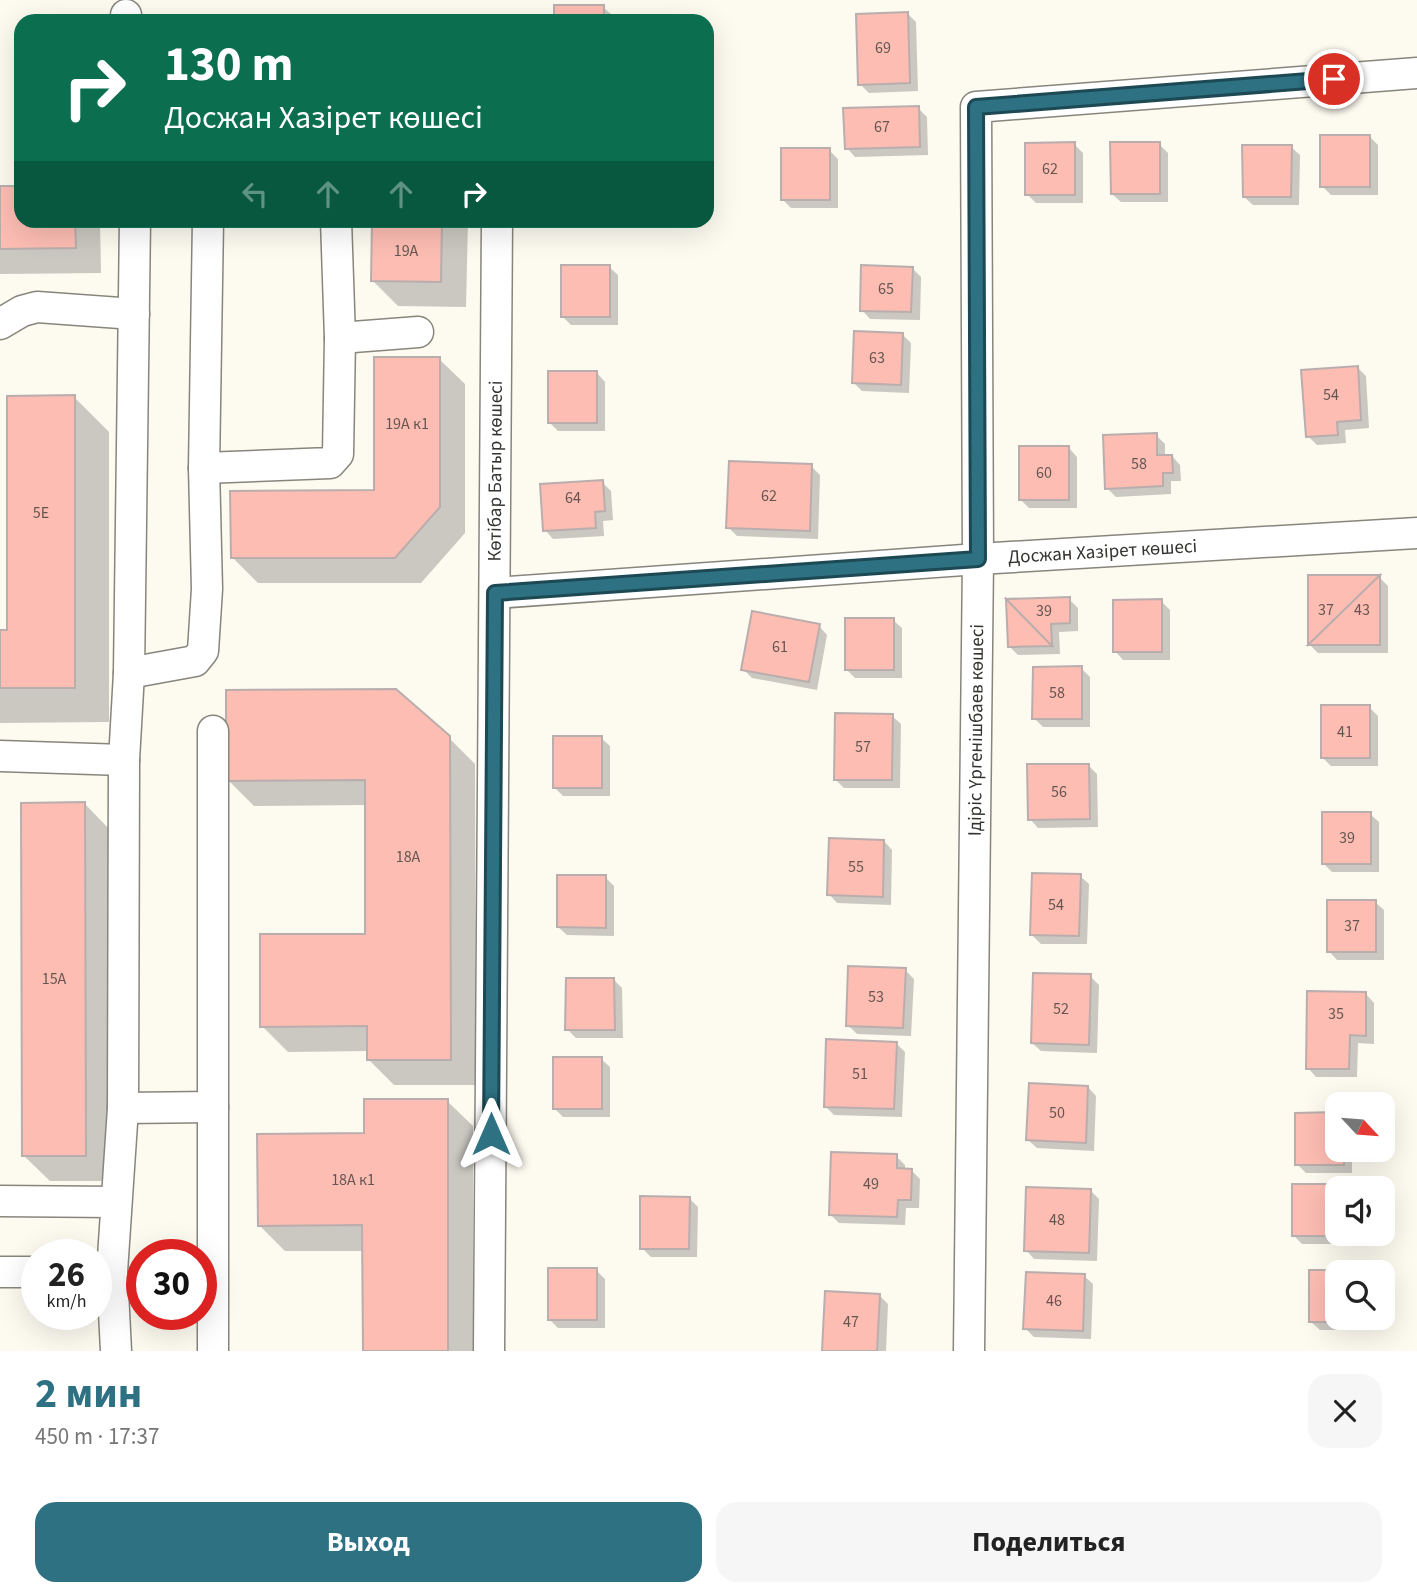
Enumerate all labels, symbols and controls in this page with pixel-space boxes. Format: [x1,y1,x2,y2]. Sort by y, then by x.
text: 130 m [164,30,293,100]
house number: 69 [875,37,891,59]
icon: right [49,42,140,133]
pin [1304,49,1364,109]
icon: arrive [1315,60,1353,98]
text: Досжан Хазірет көшесі [164,95,483,141]
house number: 67 [874,116,890,138]
house number: 62 [1042,158,1058,180]
icon: left [236,175,274,213]
icon: ahead [309,175,347,213]
icon: ahead [382,175,420,213]
icon: right [455,175,493,213]
house number: 19А [394,240,419,262]
house number: 65 [878,278,894,300]
house number: 63 [869,347,885,369]
street label: Көтібар Батыр көшесі [481,380,509,562]
house number: 54 [1323,384,1339,406]
house number: 19А к1 [385,413,429,435]
house number: 58 [1131,453,1147,475]
house number: 60 [1036,462,1052,484]
house number: 62 [761,485,777,507]
house number: 64 [565,487,581,509]
house number: 5Е [33,502,49,524]
street label: Досжан Хазірет көшесі [1007,533,1198,571]
house number: 37 [1318,599,1334,621]
house number: 43 [1354,599,1370,621]
house number: 39 [1036,600,1052,622]
street label: Ідіріс Үргенішбаев көшесі [961,624,991,836]
house number: 61 [772,636,788,658]
house number: 58 [1049,682,1065,704]
house number: 41 [1337,721,1353,743]
house number: 57 [855,736,871,758]
house number: 56 [1051,781,1067,803]
house number: 39 [1339,827,1355,849]
house number: 18А [396,846,421,868]
house number: 55 [848,856,864,878]
house number: 54 [1048,894,1064,916]
house number: 37 [1344,915,1360,937]
house number: 15А [42,968,67,990]
house number: 53 [868,986,884,1008]
house number: 52 [1053,998,1069,1020]
house number: 35 [1328,1003,1344,1025]
house number: 51 [852,1063,868,1085]
north arrow [1325,1092,1395,1162]
map controls [1325,1092,1395,1330]
position arrow [454,1097,528,1171]
house number: 50 [1049,1102,1065,1124]
house number: 18А к1 [331,1169,375,1191]
house number: 49 [863,1173,879,1195]
button: sound [1325,1176,1395,1246]
house number: 48 [1049,1209,1065,1231]
speed limit sign: 30 [126,1239,217,1330]
text: 26 [48,1250,85,1300]
button: search [1325,1260,1395,1330]
text: km/h [47,1289,86,1314]
house number: 46 [1046,1290,1062,1312]
house number: 47 [843,1311,859,1333]
text: 2 мин [35,1364,142,1424]
button: close [1308,1374,1382,1448]
text: 450 m · 17:37 [35,1420,159,1453]
button: Выход [35,1502,702,1582]
button: Поделиться [716,1502,1382,1582]

